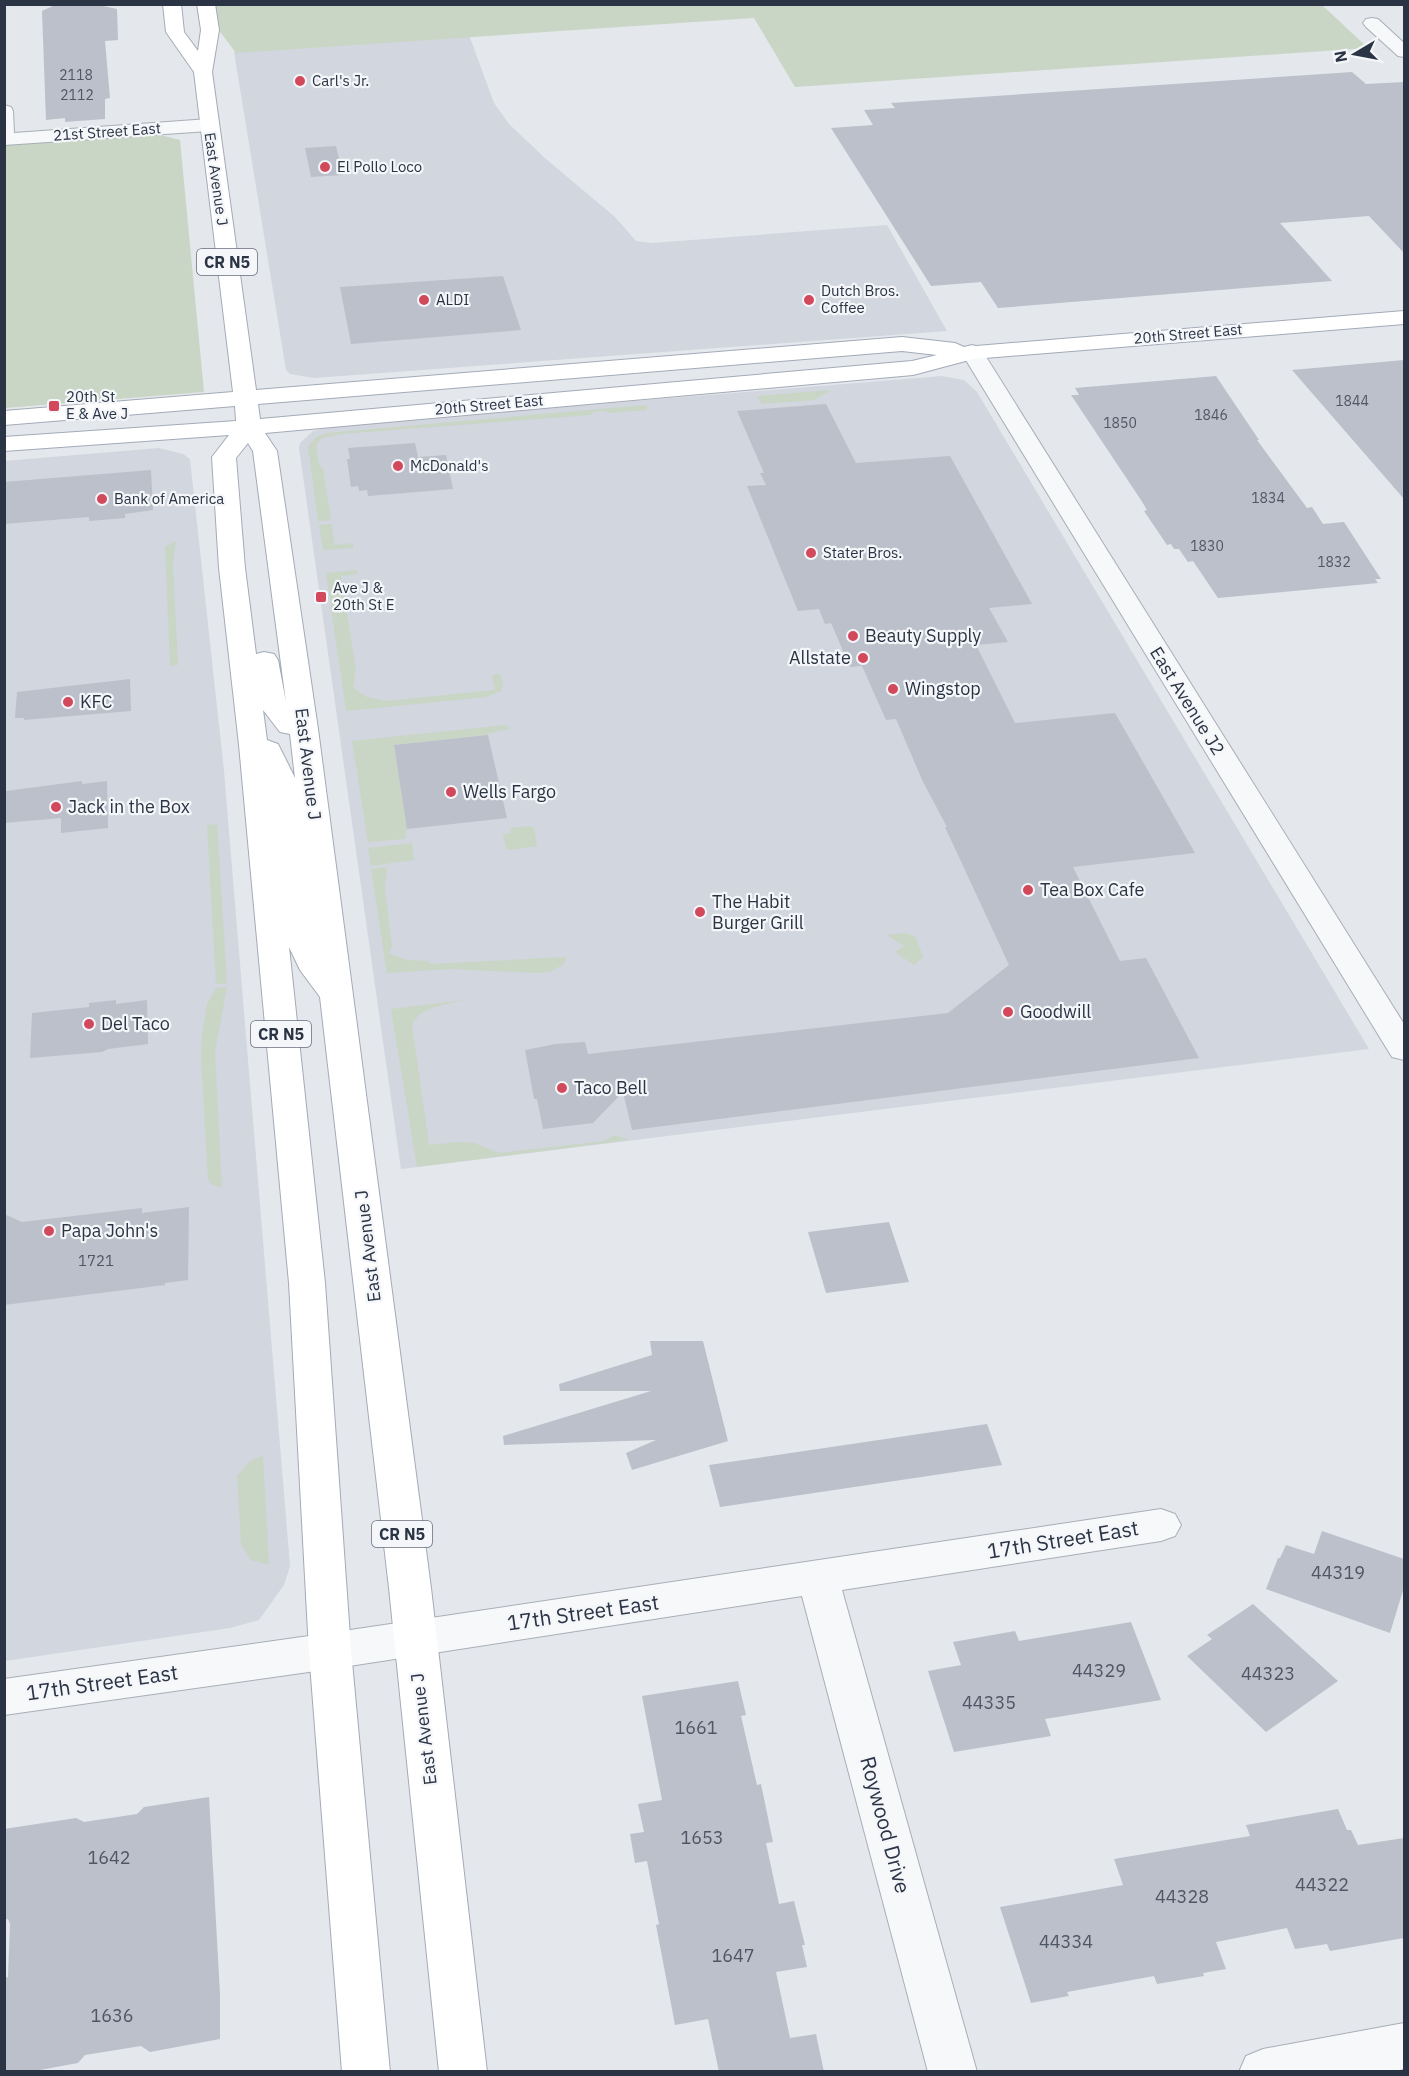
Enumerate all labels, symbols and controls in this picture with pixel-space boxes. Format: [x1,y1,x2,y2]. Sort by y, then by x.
north arrow [1325,24,1385,84]
text: N [1329,49,1351,64]
house number: 2118 [59,66,93,84]
place label: Carl's Jr. [312,71,369,90]
marker: Carl's Jr. [293,74,307,88]
house number: 2112 [60,86,94,104]
street label: 21st Street East [52,118,161,145]
street label: East Avenue J [201,131,232,227]
place label: El Pollo Loco [337,157,422,176]
marker: El Pollo Loco [318,160,332,174]
road number: CR N5 [197,249,257,275]
place label: Dutch Bros. Coffee [821,281,899,317]
place label: ALDI [436,290,469,309]
marker: ALDI [417,293,431,307]
marker: Dutch Bros. Coffee [802,293,816,307]
street label: 20th Street East [1133,319,1243,348]
place label: 20th St E & Ave J [66,387,128,423]
street label: 20th Street East [434,390,544,419]
house number: 1844 [1335,392,1369,410]
marker: 20th St E & Ave J [47,399,61,413]
house number: 1846 [1194,406,1228,424]
house number: 1850 [1103,414,1137,432]
place label: McDonald's [410,456,488,475]
marker: McDonald's [391,459,405,473]
place label: Bank of America [114,489,224,508]
house number: 1834 [1251,489,1285,507]
marker: Bank of America [95,492,109,506]
house number: 1830 [1190,537,1224,555]
place label: Stater Bros. [823,543,902,562]
marker: Stater Bros. [804,546,818,560]
house number: 1832 [1317,553,1351,571]
place label: Ave J & 20th St E [333,578,395,614]
marker: Ave J & 20th St E [314,590,328,604]
place label: Beauty Supply [865,624,981,647]
marker: Beauty Supply [846,629,860,643]
street label: East Avenue J2 [1145,642,1230,759]
place label: Allstate [789,646,851,669]
marker: Allstate [856,651,870,665]
place label: Wingstop [905,677,981,700]
marker: Wingstop [886,682,900,696]
place label: KFC [80,690,112,713]
marker: KFC [61,695,75,709]
street label: East Avenue J [290,707,327,821]
place label: Wells Fargo [463,780,556,803]
marker: Wells Fargo [444,785,458,799]
place label: Jack in the Box [68,795,190,818]
marker: Jack in the Box [49,800,63,814]
place label: Tea Box Cafe [1040,878,1144,901]
marker: Tea Box Cafe [1021,883,1035,897]
place label: The Habit Burger Grill [712,890,804,934]
marker: The Habit Burger Grill [693,905,707,919]
place label: Goodwill [1020,1000,1091,1023]
marker: Goodwill [1001,1005,1015,1019]
place label: Del Taco [101,1012,170,1035]
marker: Del Taco [82,1017,96,1031]
road number: CR N5 [251,1021,311,1047]
place label: Taco Bell [574,1076,647,1099]
marker: Taco Bell [555,1081,569,1095]
street label: East Avenue J [349,1189,386,1303]
place label: Papa John's [61,1219,158,1242]
marker: Papa John's [42,1224,56,1238]
house number: 1721 [78,1251,114,1270]
street label: 17th Street East [985,1513,1141,1565]
road number: CR N5 [372,1521,432,1547]
house number: 44319 [1311,1561,1365,1584]
street label: 17th Street East [505,1588,661,1637]
street label: 17th Street East [24,1658,180,1707]
house number: 44329 [1072,1659,1126,1682]
house number: 44323 [1241,1662,1295,1685]
street label: East Avenue J [405,1672,442,1786]
house number: 44335 [962,1691,1016,1714]
house number: 1661 [674,1716,718,1739]
street label: Roywood Drive [854,1753,918,1896]
house number: 1653 [680,1826,724,1849]
house number: 1642 [87,1846,131,1869]
house number: 44322 [1295,1873,1349,1896]
house number: 44328 [1155,1885,1209,1908]
house number: 44334 [1039,1930,1093,1953]
house number: 1647 [711,1944,755,1967]
house number: 1636 [90,2004,134,2027]

